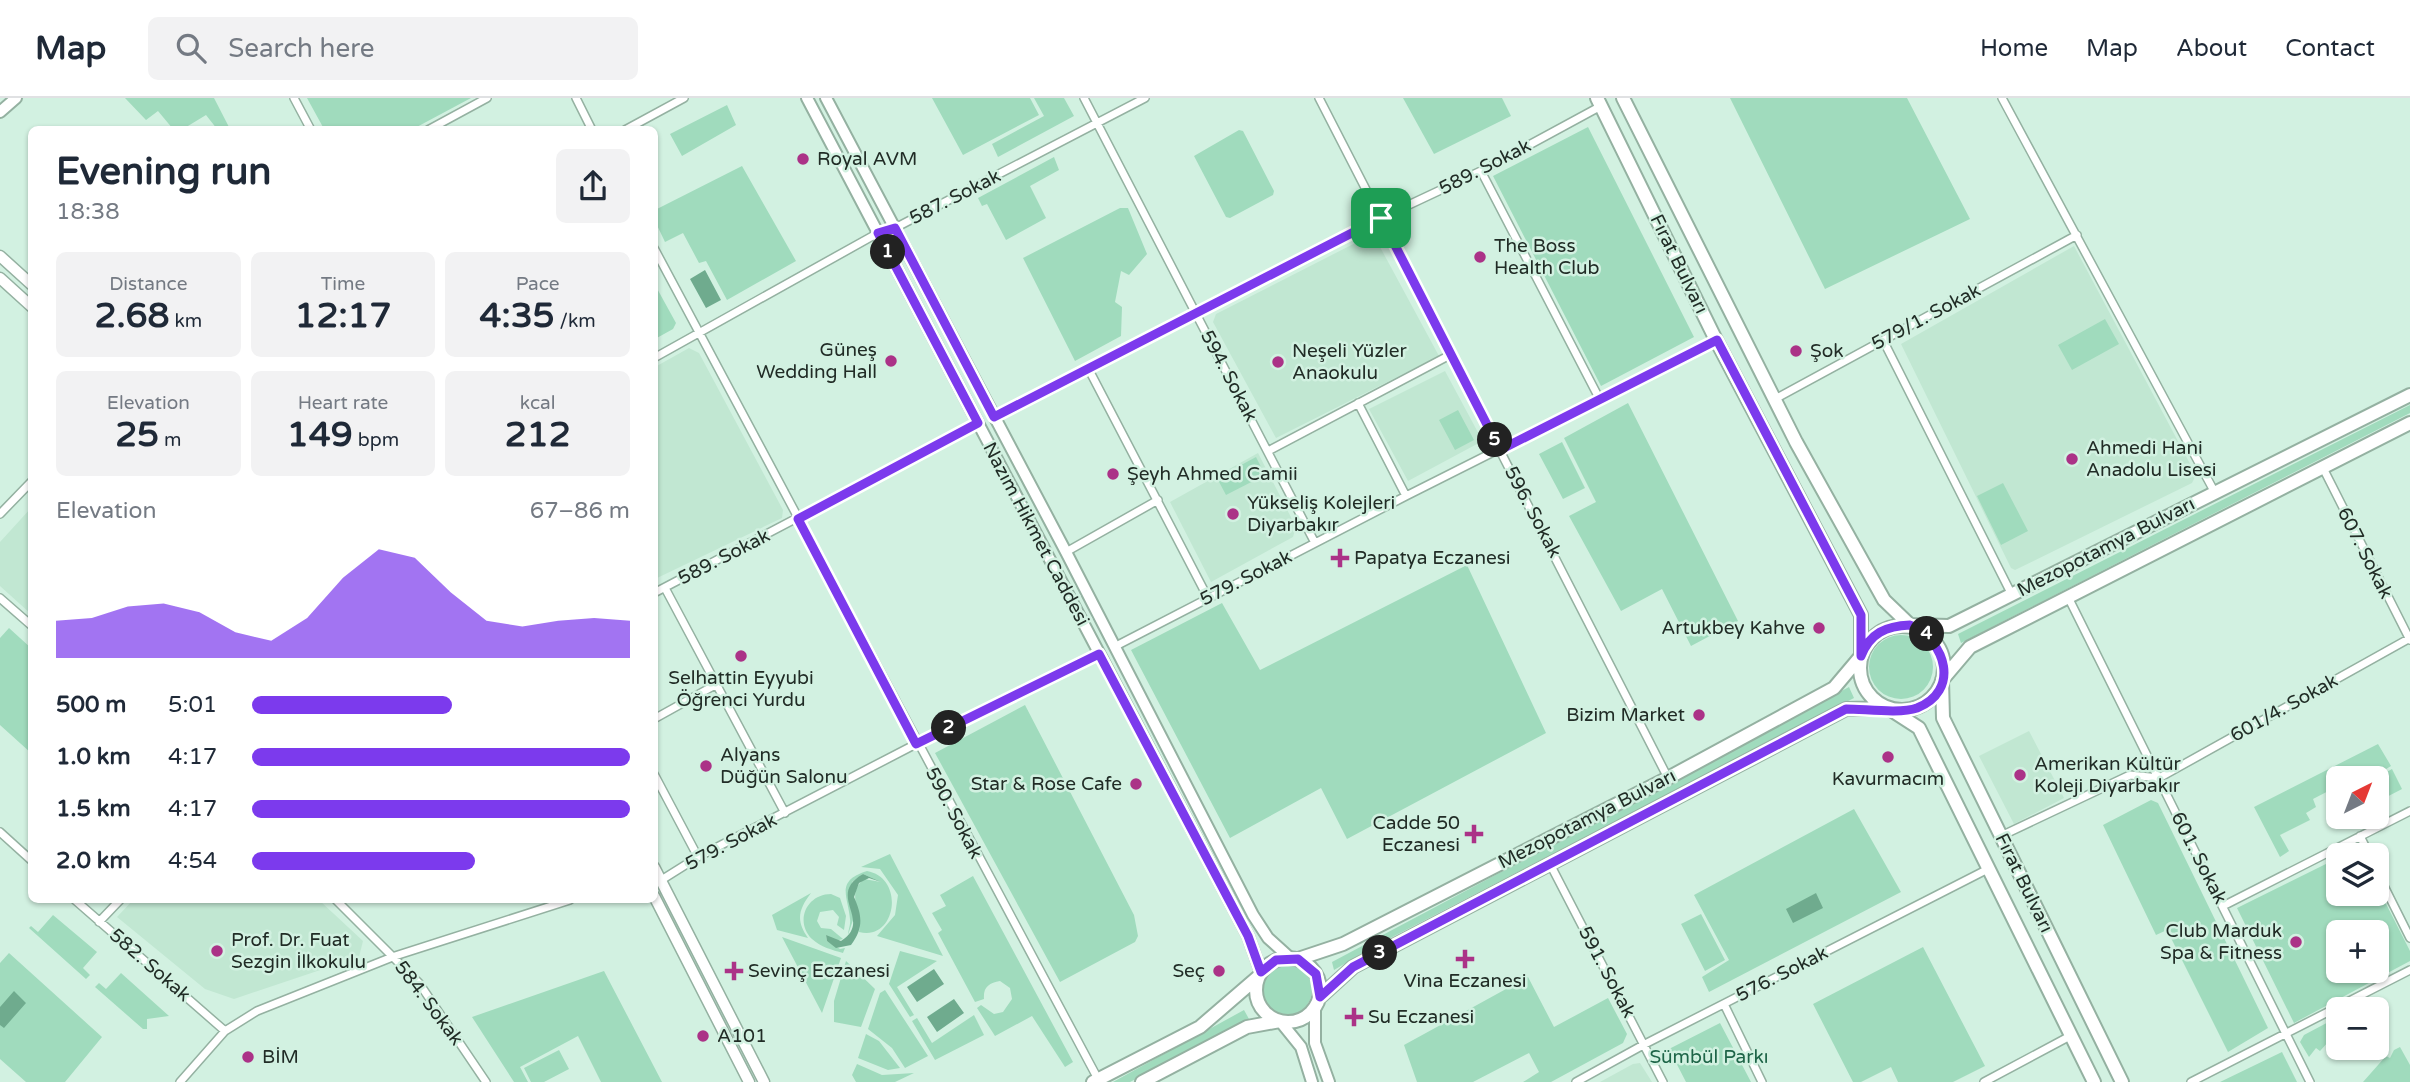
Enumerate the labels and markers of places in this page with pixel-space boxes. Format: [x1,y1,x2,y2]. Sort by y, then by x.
place label: Royal AVM [817,148,917,170]
marker: Royal AVM [795,151,811,167]
pin [1351,188,1411,248]
pin: 1 [870,234,906,270]
place label: The Boss Health Club [1494,235,1600,279]
marker: The Boss Health Club [1472,249,1488,265]
place label: Güneş Wedding Hall [756,339,877,383]
place label: Neşeli Yüzler Anaokulu [1292,340,1407,384]
place label: Şok [1810,340,1844,362]
marker: Şok [1788,343,1804,359]
marker: Güneş Wedding Hall [883,353,899,369]
marker: Neşeli Yüzler Anaokulu [1270,354,1286,370]
pin: 5 [1478,422,1512,458]
place label: Ahmedi Hani Anadolu Lisesi [2086,437,2217,481]
marker: Ahmedi Hani Anadolu Lisesi [2064,451,2080,467]
place label: Şeyh Ahmed Camii [1127,463,1298,485]
marker: Şeyh Ahmed Camii [1105,466,1121,482]
place label: Yükseliş Kolejleri Diyarbakır [1247,492,1395,536]
marker: Yükseliş Kolejleri Diyarbakır [1225,506,1241,522]
place label: Papatya Eczanesi [1354,547,1511,569]
marker: Papatya Eczanesi [1332,550,1348,566]
pin: 4 [1910,616,1944,652]
place label: Artukbey Kahve [1661,617,1805,639]
marker: Artukbey Kahve [1811,620,1827,636]
marker: Selhattin Eyyubi Öğrenci Yurdu [733,648,749,664]
place label: Selhattin Eyyubi Öğrenci Yurdu [668,667,814,711]
place label: Bizim Market [1566,704,1685,726]
marker: Bizim Market [1691,707,1707,723]
pin: 2 [932,710,967,746]
place label: Alyans Düğün Salonu [720,744,848,788]
marker: Kavurmacım [1880,749,1896,765]
place label: Amerikan Kültür Koleji Diyarbakır [2034,753,2181,797]
marker: Alyans Düğün Salonu [698,758,714,774]
marker: Amerikan Kültür Koleji Diyarbakır [2012,767,2028,783]
place label: Kavurmacım [1832,768,1944,790]
place label: Star & Rose Cafe [971,773,1122,795]
marker: Star & Rose Cafe [1128,776,1144,792]
place label: Cadde 50 Eczanesi [1373,812,1460,856]
marker: Cadde 50 Eczanesi [1466,826,1482,842]
place label: Club Marduk Spa & Fitness [2160,920,2282,964]
place label: Prof. Dr. Fuat Sezgin İlkokulu [231,929,366,973]
marker: Club Marduk Spa & Fitness [2288,934,2304,950]
pin: 3 [1362,936,1398,970]
marker: Prof. Dr. Fuat Sezgin İlkokulu [209,943,225,959]
marker: Vina Eczanesi [1457,951,1473,967]
place label: Sevinç Eczanesi [748,960,890,982]
place label: Seç [1172,960,1205,982]
marker: Sevinç Eczanesi [726,963,742,979]
marker: Seç [1211,963,1227,979]
place label: Vina Eczanesi [1403,970,1527,992]
place label: Su Eczanesi [1368,1006,1474,1028]
marker: Su Eczanesi [1346,1009,1362,1025]
place label: A101 [717,1025,767,1047]
marker: A101 [695,1028,711,1044]
place label: BİM [262,1046,299,1068]
marker: BİM [240,1049,256,1065]

